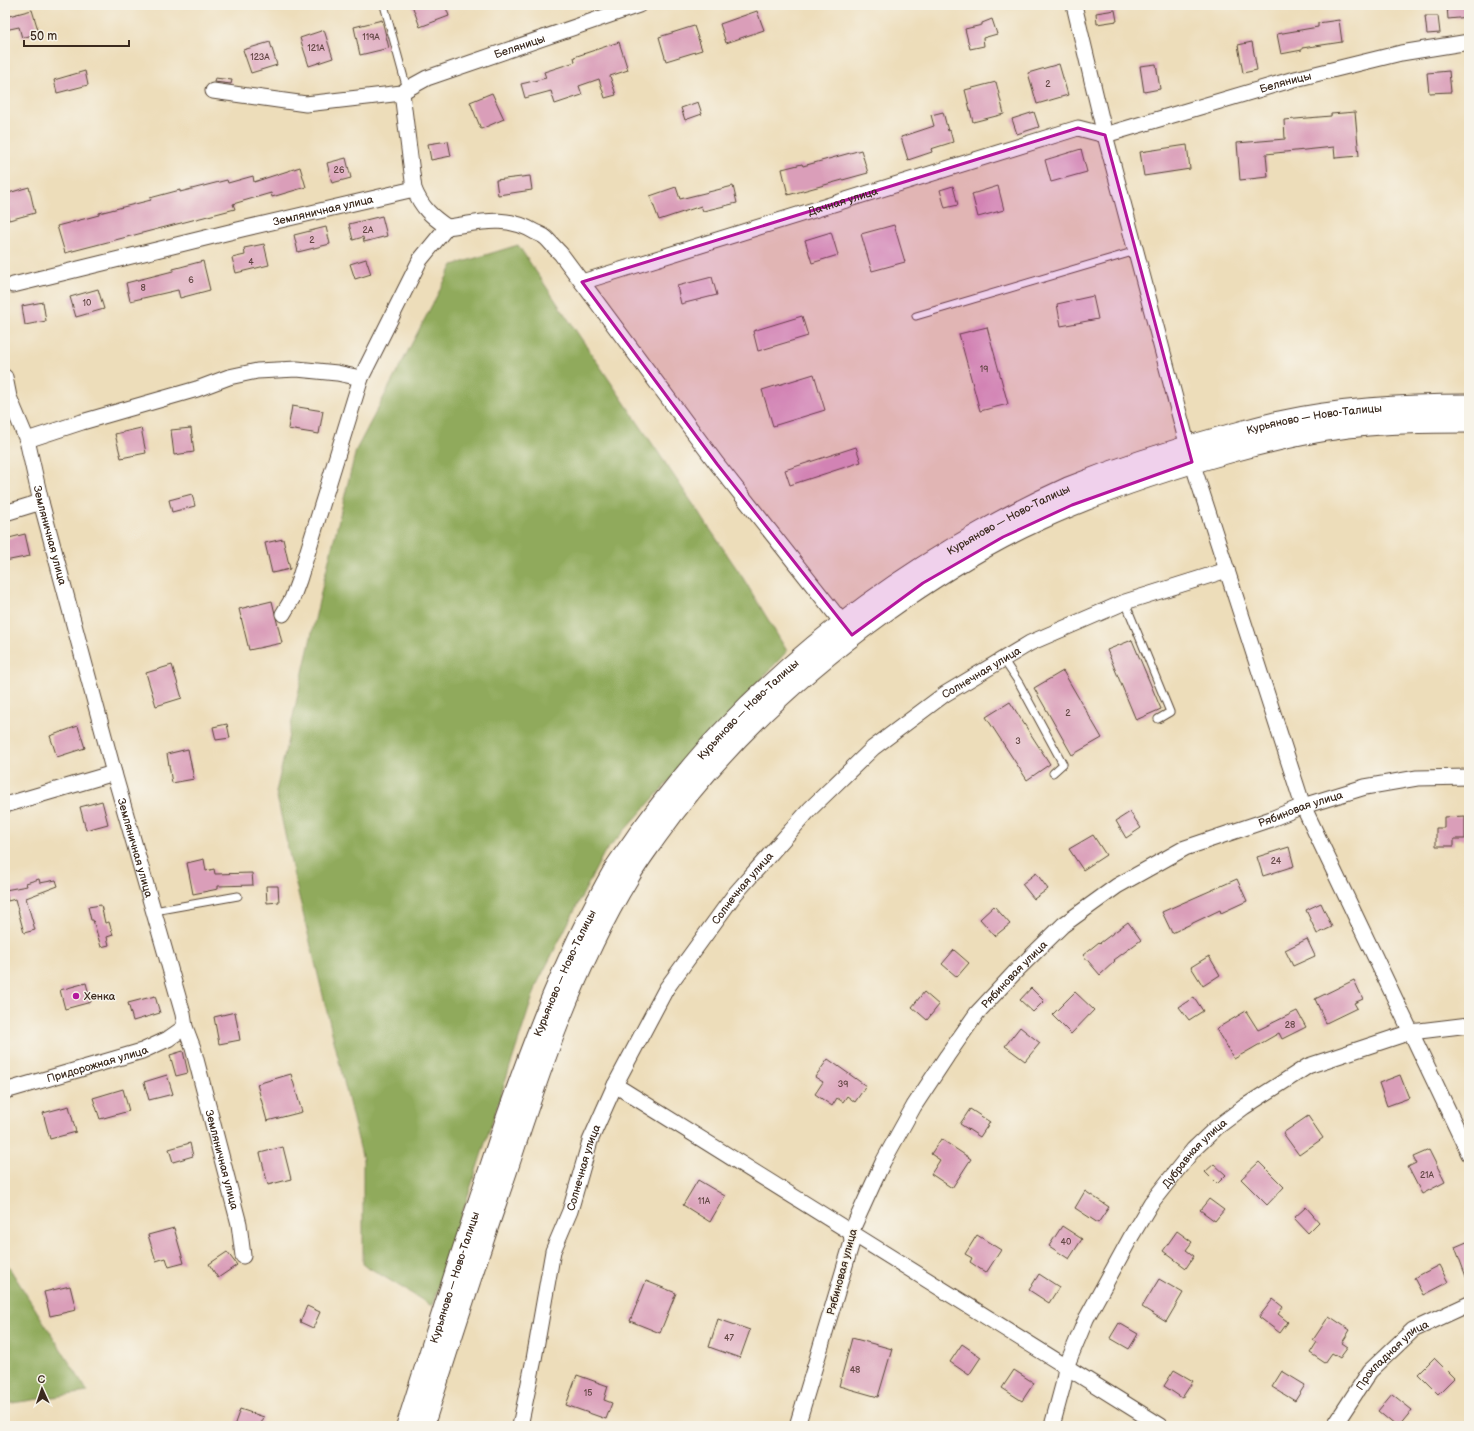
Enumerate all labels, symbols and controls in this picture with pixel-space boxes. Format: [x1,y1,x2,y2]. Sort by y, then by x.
scale bar [24,22,129,48]
text: 50 m [30,29,57,44]
street label: Беляницы [492,31,547,61]
house number: 119А [362,32,380,43]
house number: 121А [307,43,325,54]
house number: 123А [250,52,270,63]
street label: Беляницы [1258,69,1313,95]
house number: 2 [1045,79,1051,90]
house number: 26 [334,165,345,176]
street label: Дачная улица [806,184,880,218]
street label: Земляничная улица [272,192,375,228]
house number: 2А [363,225,374,236]
house number: 2 [309,235,315,246]
house number: 4 [248,257,254,268]
house number: 6 [188,275,194,286]
house number: 8 [140,283,146,294]
house number: 10 [83,298,91,309]
house number: 19 [980,364,988,375]
street label: Курьяново — Ново-Талицы [1245,401,1382,437]
street label: Курьяново — Ново-Талицы [944,482,1072,557]
street label: Земляничная улица [31,484,70,587]
street label: Солнечная улица [939,643,1023,701]
street label: Курьяново — Ново-Талицы [695,656,801,762]
house number: 2 [1065,708,1071,719]
house number: 3 [1015,736,1021,747]
street label: Рябиновая улица [1256,788,1345,829]
street label: Земляничная улица [115,797,156,899]
street label: Солнечная улица [709,849,776,927]
house number: 24 [1271,856,1282,867]
street label: Курьяново — Ново-Талицы [531,907,598,1038]
street label: Рябиновая улица [978,937,1050,1011]
place label: Хенка [84,990,116,1003]
marker: Хенка [71,991,81,1001]
house number: 28 [1285,1020,1295,1031]
street label: Придорожная улица [45,1043,150,1085]
house number: 39 [838,1079,848,1090]
street label: Земляничная улица [203,1108,242,1211]
street label: Дубравная улица [1159,1115,1230,1190]
street label: Солнечная улица [564,1122,603,1212]
house number: 21А [1420,1170,1435,1181]
house number: 11А [698,1196,711,1207]
street label: Курьяново — Ново-Талицы [427,1210,482,1345]
street label: Рябиновая улица [824,1227,860,1317]
house number: 40 [1061,1237,1071,1248]
street label: Прохладная улица [1353,1317,1431,1392]
house number: 47 [724,1333,735,1344]
house number: 48 [850,1365,860,1376]
north arrow [22,1369,62,1409]
text: С [37,1373,46,1386]
house number: 15 [584,1388,592,1399]

